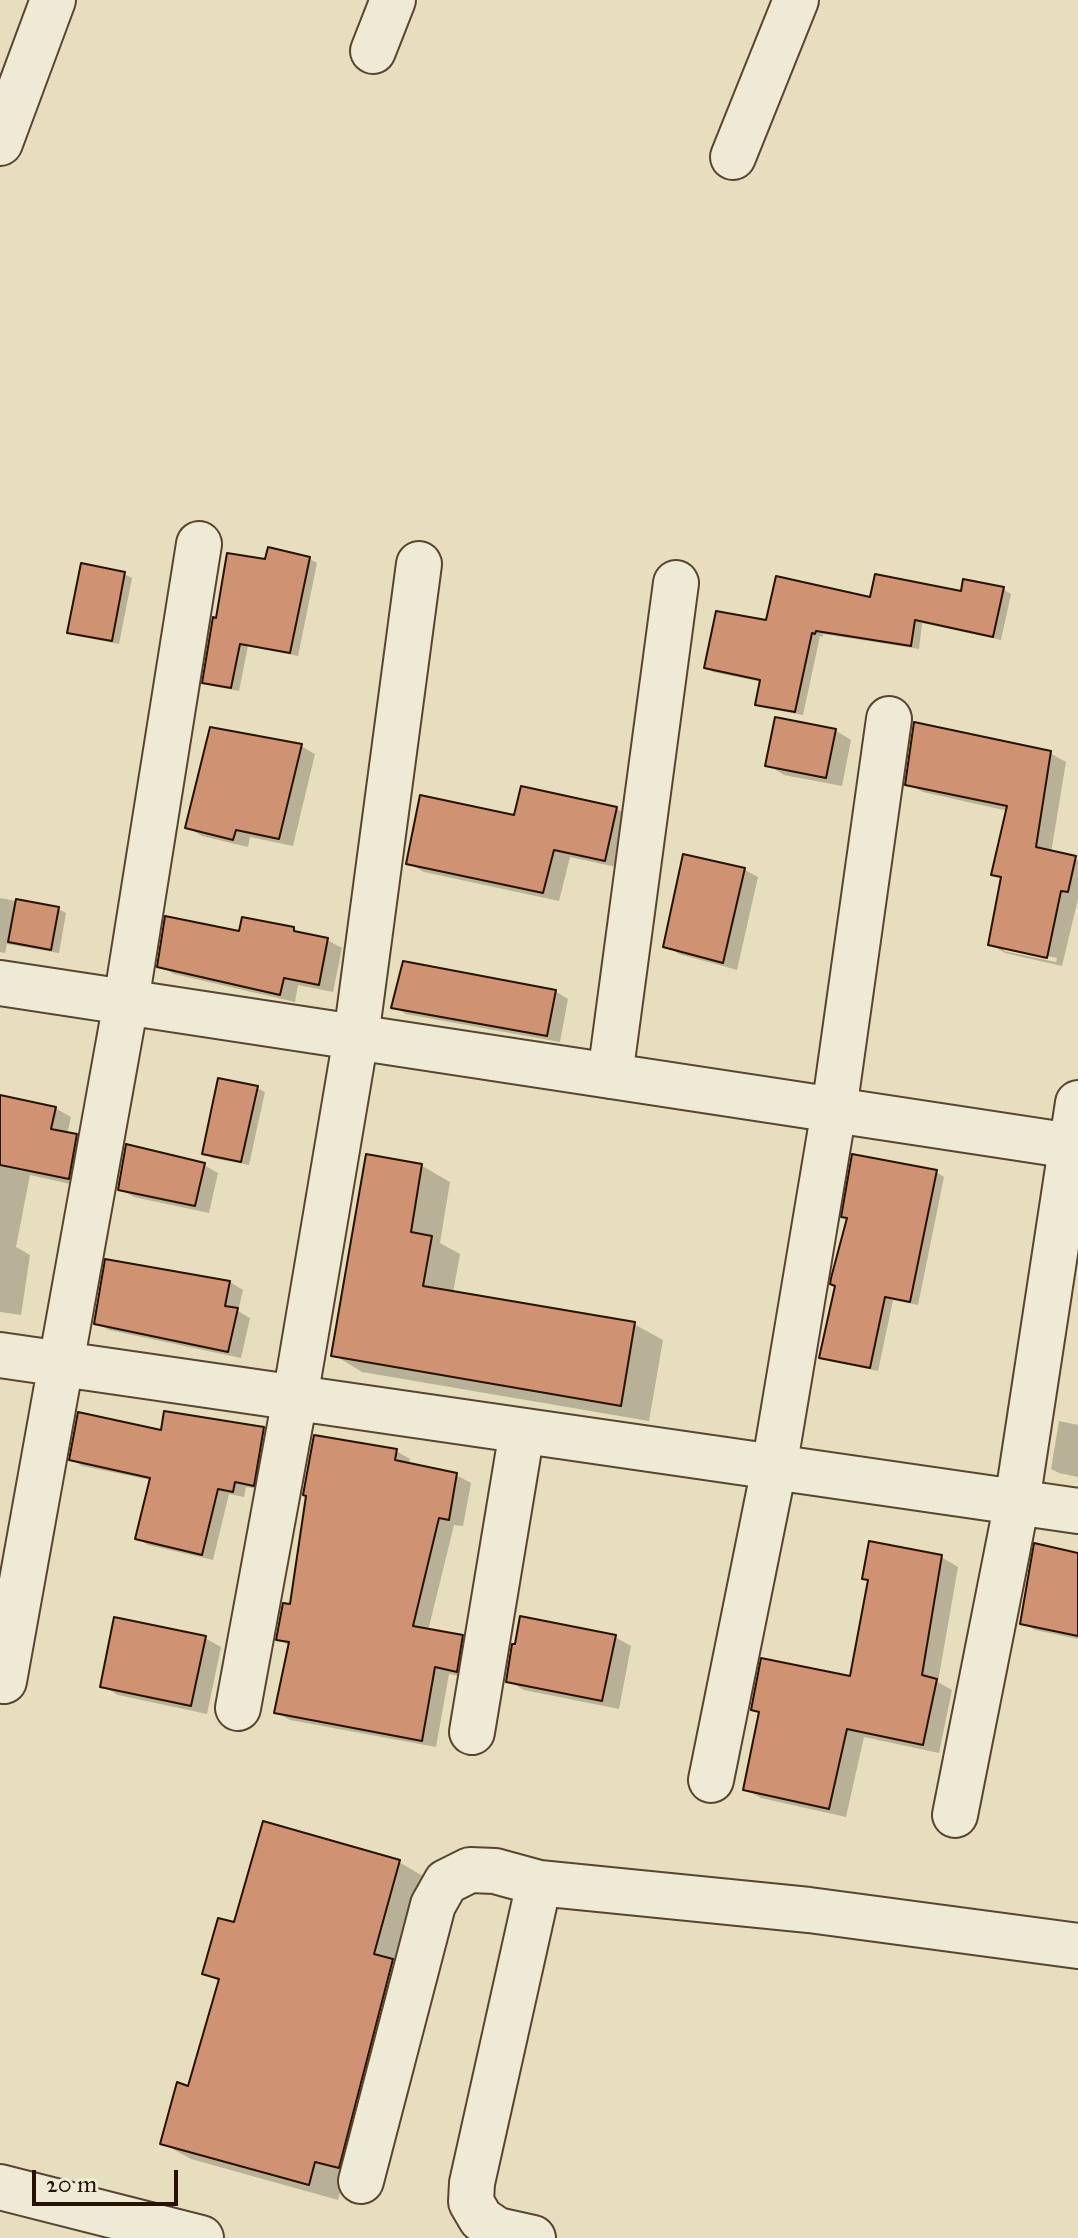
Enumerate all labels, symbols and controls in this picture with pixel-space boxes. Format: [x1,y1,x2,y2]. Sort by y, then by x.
scale bar [36,2154,182,2204]
text: 20 m [46,2169,97,2199]

